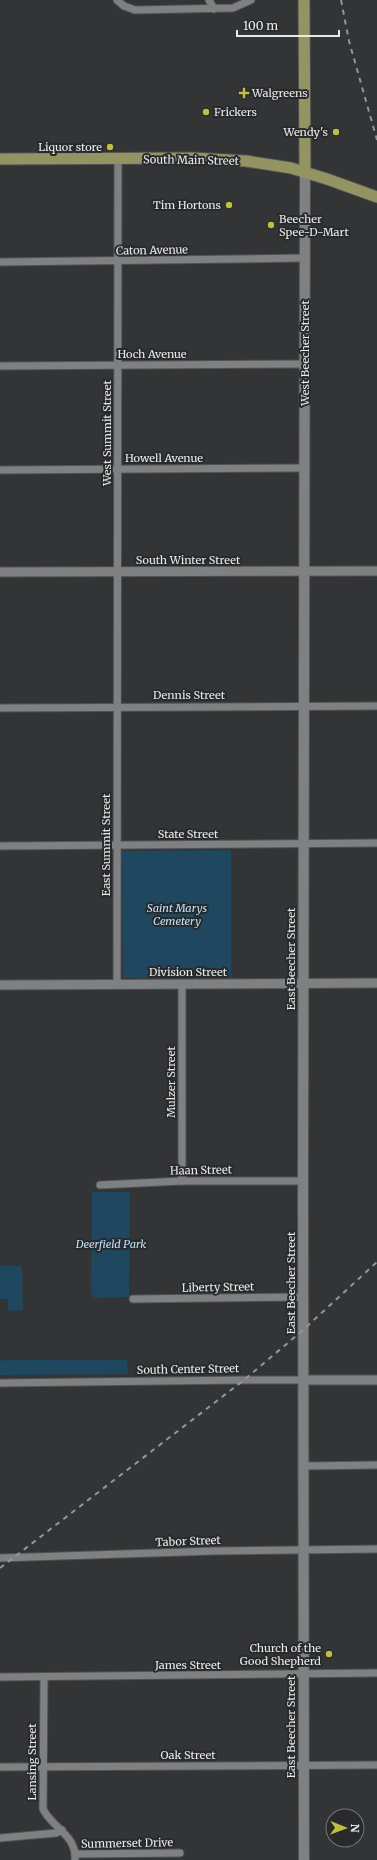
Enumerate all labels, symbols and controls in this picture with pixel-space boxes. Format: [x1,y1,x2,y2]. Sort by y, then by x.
scale bar [237,12,339,38]
text: 100 m [243,18,278,33]
place label: Walgreens [251,86,308,100]
marker: Walgreens [239,88,249,98]
place label: Frickers [214,105,257,119]
marker: Frickers [201,107,211,117]
place label: Wendy's [282,125,328,139]
marker: Wendy's [331,127,341,137]
place label: Liquor store [38,140,102,154]
marker: Liquor store [105,142,115,152]
street label: South Main Street [143,152,240,168]
place label: Tim Hortons [153,198,221,212]
marker: Tim Hortons [224,200,234,210]
place label: Beecher Spee-D-Mart [279,212,349,239]
marker: Beecher Spee-D-Mart [266,220,276,230]
street label: Caton Avenue [116,242,188,258]
street label: West Beecher Street [298,300,312,407]
street label: Hoch Avenue [117,347,187,361]
street label: West Summit Street [100,380,114,487]
street label: Howell Avenue [125,451,203,465]
street label: South Winter Street [136,553,241,567]
street label: Dennis Street [153,688,226,702]
street label: East Summit Street [99,793,113,896]
street label: State Street [158,827,219,841]
park label: Saint Marys Cemetery [147,901,208,928]
street label: East Beecher Street [284,907,298,1010]
street label: Division Street [149,965,228,979]
street label: Mulzer Street [164,1045,178,1118]
street label: Haan Street [170,1162,233,1178]
street label: East Beecher Street [284,1231,298,1334]
park label: Deerfield Park [75,1237,146,1251]
street label: Liberty Street [182,1279,255,1295]
street label: South Center Street [137,1361,240,1377]
street label: Tabor Street [155,1533,222,1549]
place label: Church of the Good Shepherd [240,1641,321,1668]
marker: Church of the Good Shepherd [324,1649,334,1659]
street label: James Street [154,1658,222,1672]
street label: East Beecher Street [284,1675,298,1778]
street label: Lansing Street [25,1723,39,1801]
street label: Oak Street [161,1748,216,1762]
north arrow [325,1808,365,1848]
text: N [348,1824,362,1833]
street label: Summerset Drive [81,1835,173,1851]

